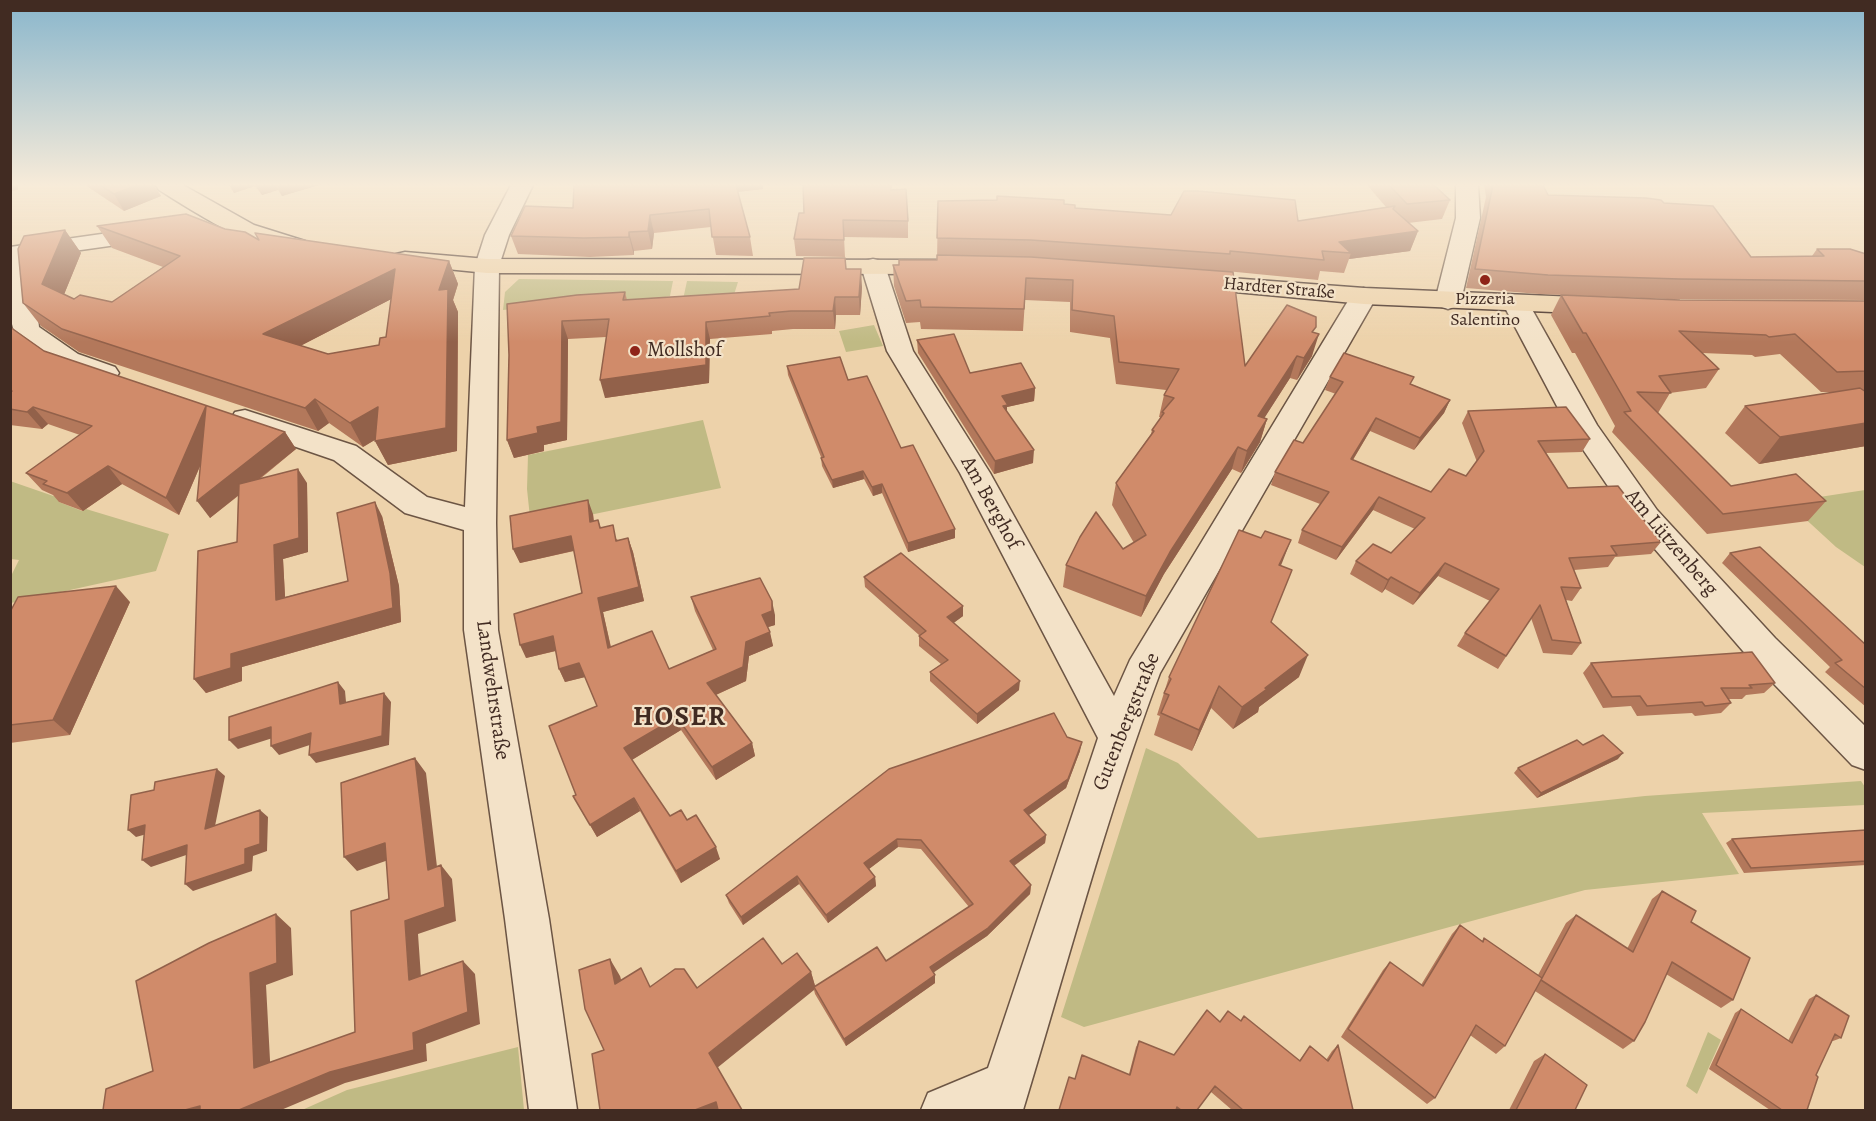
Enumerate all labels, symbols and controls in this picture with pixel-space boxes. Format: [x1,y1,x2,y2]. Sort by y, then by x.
street label: Hardter Straße [1222,273,1336,305]
marker: Pizzeria Salentino [1478,273,1492,287]
place label: Pizzeria Salentino [1450,289,1520,332]
place label: Mollshof [647,338,722,364]
marker: Mollshof [628,344,642,358]
street label: Am Berghof [954,452,1026,554]
street label: Am Lützenberg [1619,484,1723,602]
street label: Landwehrstraße [470,618,514,762]
street label: Gutenbergstraße [1088,649,1166,795]
district label: HOSER [633,702,727,734]

